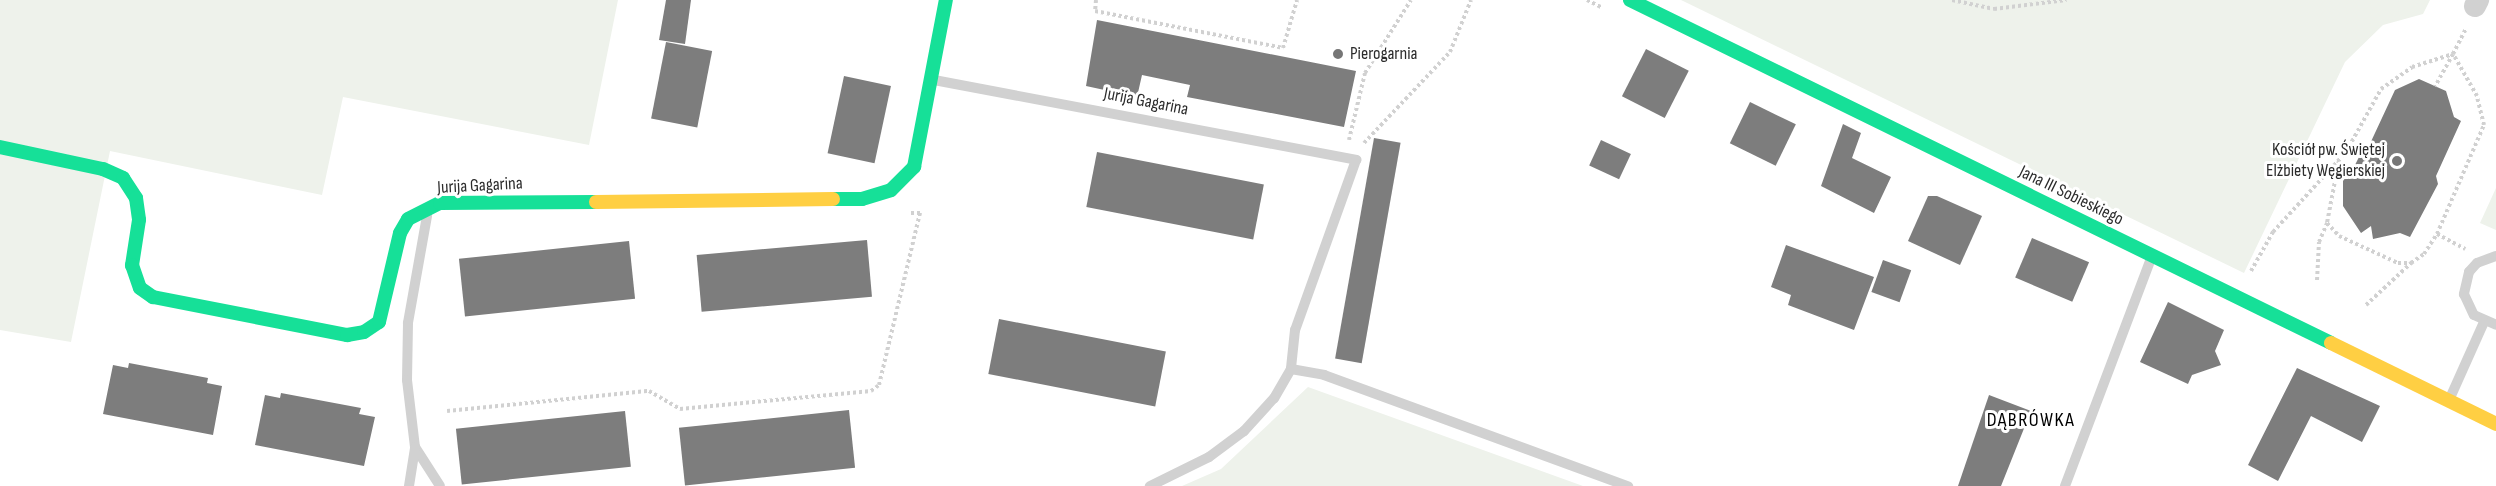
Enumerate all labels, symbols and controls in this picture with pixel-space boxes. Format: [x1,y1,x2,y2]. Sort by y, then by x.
place label: Pierogarnia [1350,43,1417,65]
marker: Pierogarnia [1331,47,1345,61]
street label: Jurija Gagarina [1102,83,1190,121]
place label: Kościół pw. Świętej Elżbiety Węgierskiej [2266,140,2385,182]
marker: Kościół pw. Świętej Elżbiety Węgierskiej [2390,154,2404,168]
street label: Jana III Sobieskiego [2015,161,2127,231]
street label: Jurija Gagarina [437,173,523,199]
district label: DĄBRÓWKA [1987,408,2075,432]

